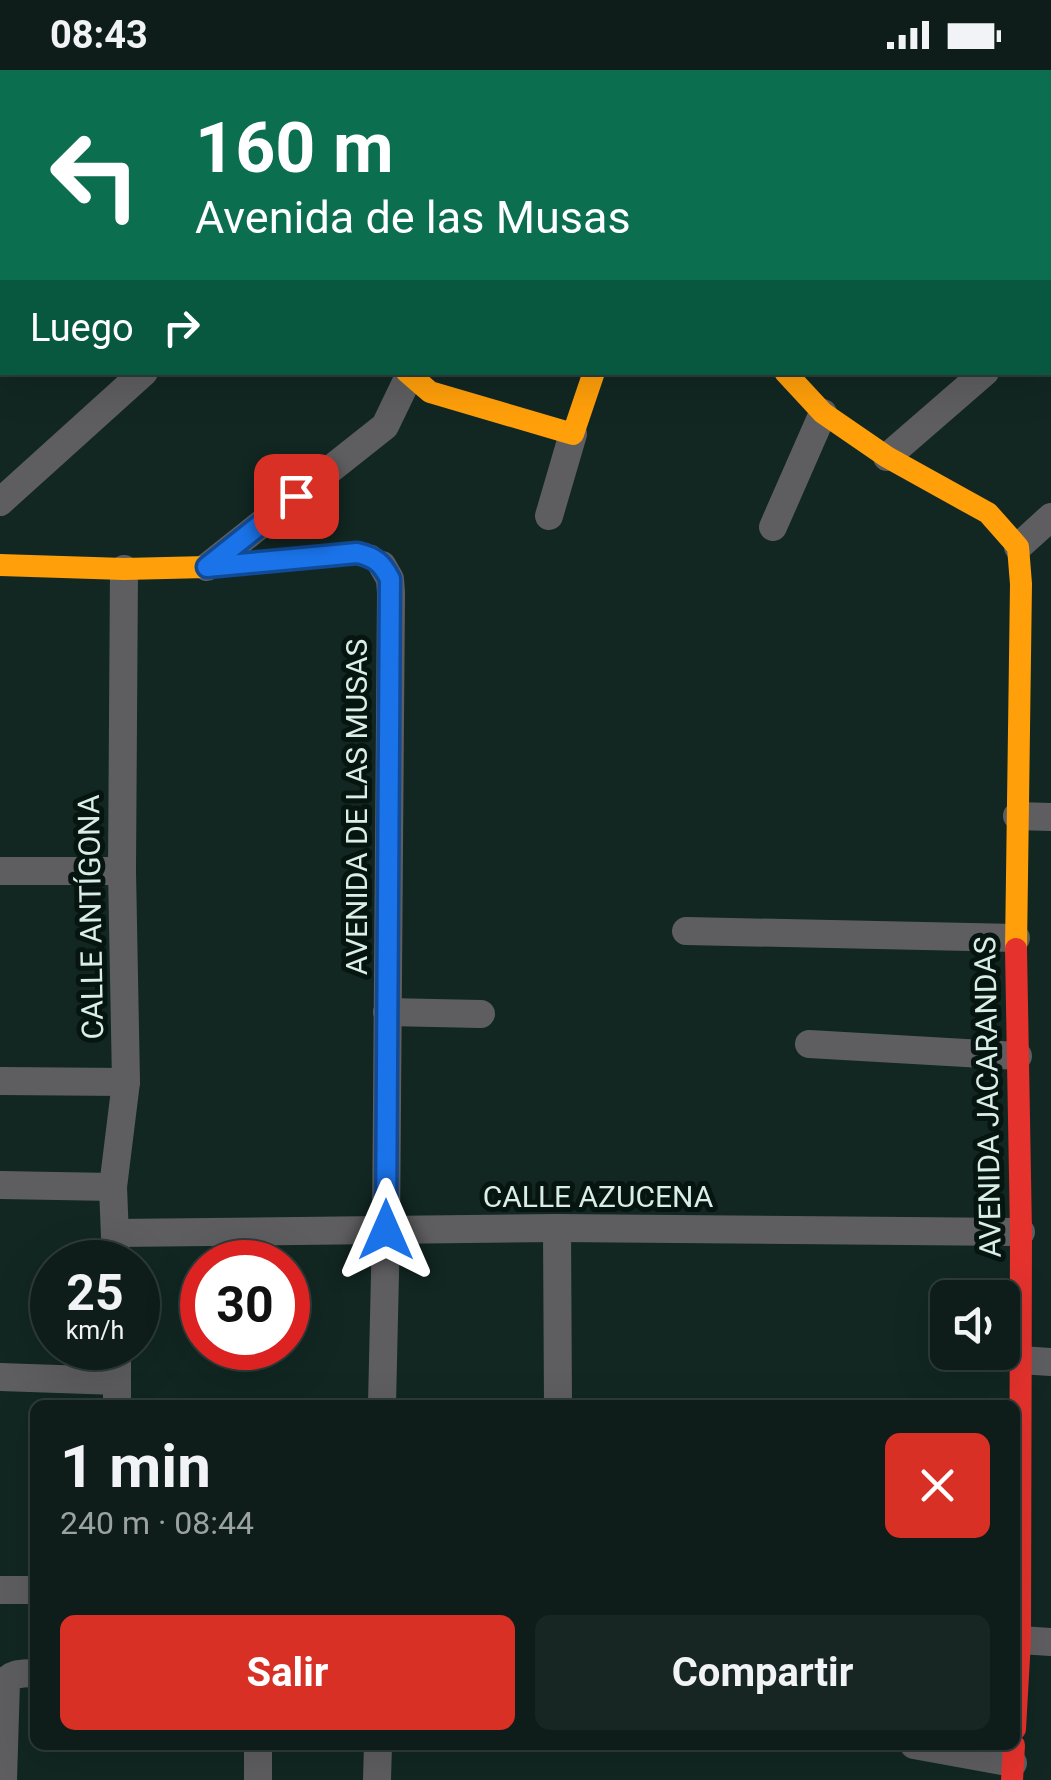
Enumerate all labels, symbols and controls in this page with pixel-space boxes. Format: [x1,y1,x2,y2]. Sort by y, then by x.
text: 08:43 [50,13,148,57]
text: 160 m [195,107,394,189]
icon: left [30,110,160,240]
text: Avenida de las Musas [195,191,631,244]
icon: right [154,300,209,355]
text: Luego [30,306,134,350]
pin [254,454,339,539]
icon: arrive [269,469,324,524]
street label: AVENIDA DE LAS MUSAS [339,639,374,975]
street label: CALLE ANTÍGONA [71,794,110,1040]
street label: AVENIDA JACARANDAS [967,936,1008,1258]
position arrow [334,1178,438,1282]
street label: CALLE AZUCENA [483,1179,714,1214]
speed limit sign: 30 [180,1240,310,1370]
text: 25 [66,1264,124,1322]
map controls [930,1280,1020,1370]
button: sound [930,1280,1020,1370]
text: km/h [66,1316,124,1345]
text: 1 min [60,1431,211,1502]
button: close [885,1433,990,1538]
text: 240 m · 08:44 [60,1504,254,1542]
button: Salir [60,1615,515,1730]
button: Compartir [535,1615,990,1730]

